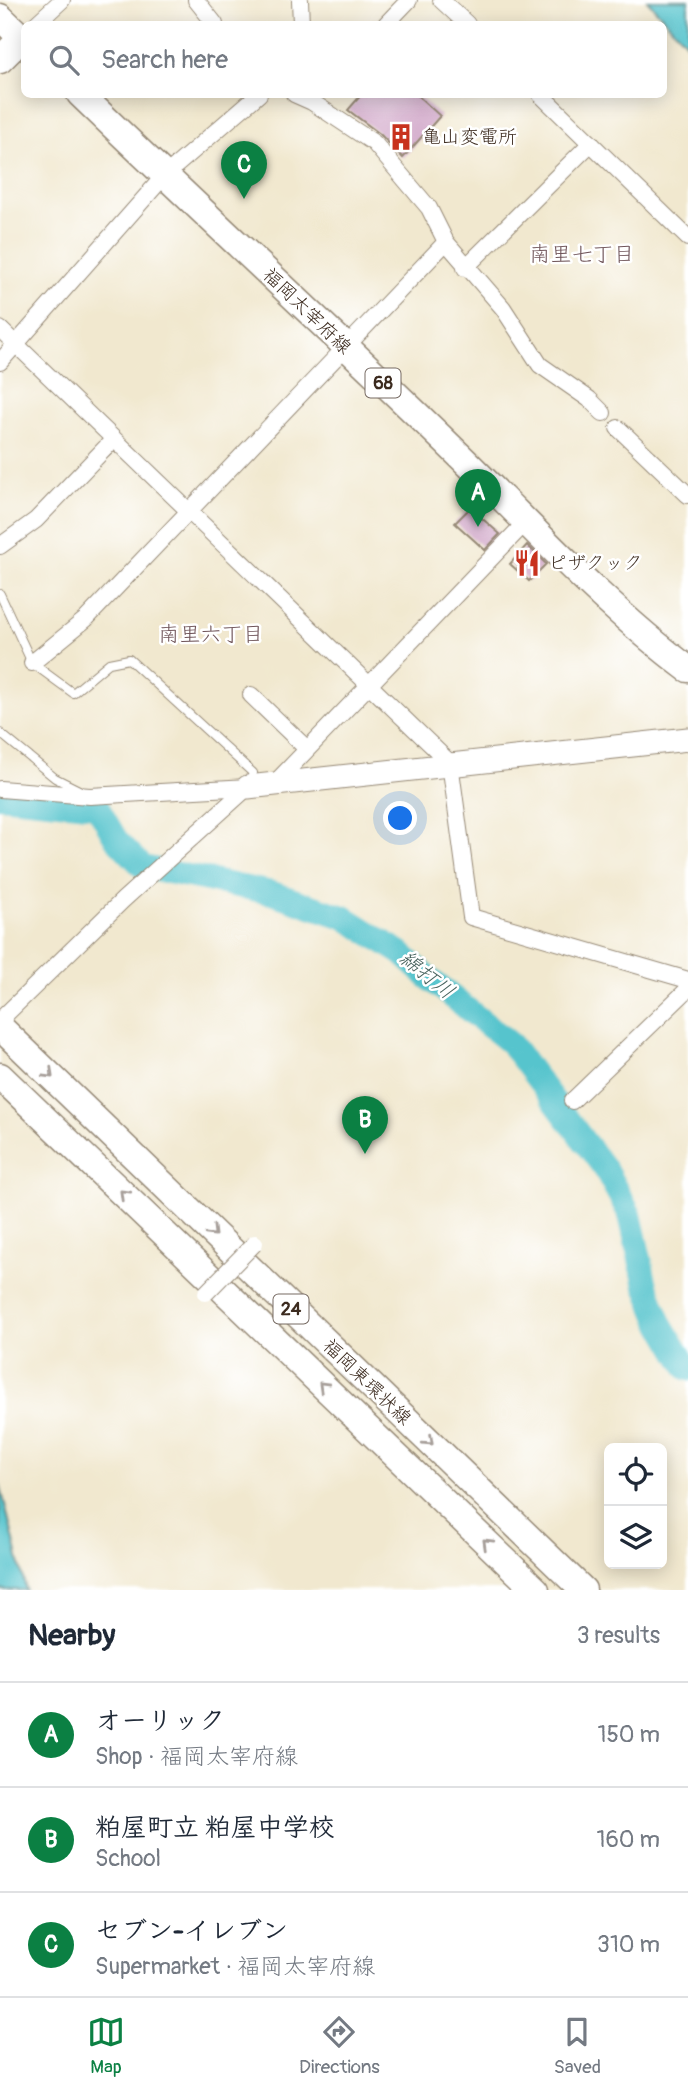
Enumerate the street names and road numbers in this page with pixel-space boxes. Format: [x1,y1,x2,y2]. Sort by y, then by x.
street label: 福岡太宰府線 [258,263,356,359]
road number: 68 [366,368,400,398]
road number: 24 [274,1294,308,1324]
street label: 福岡東環状線 [318,1334,416,1430]

